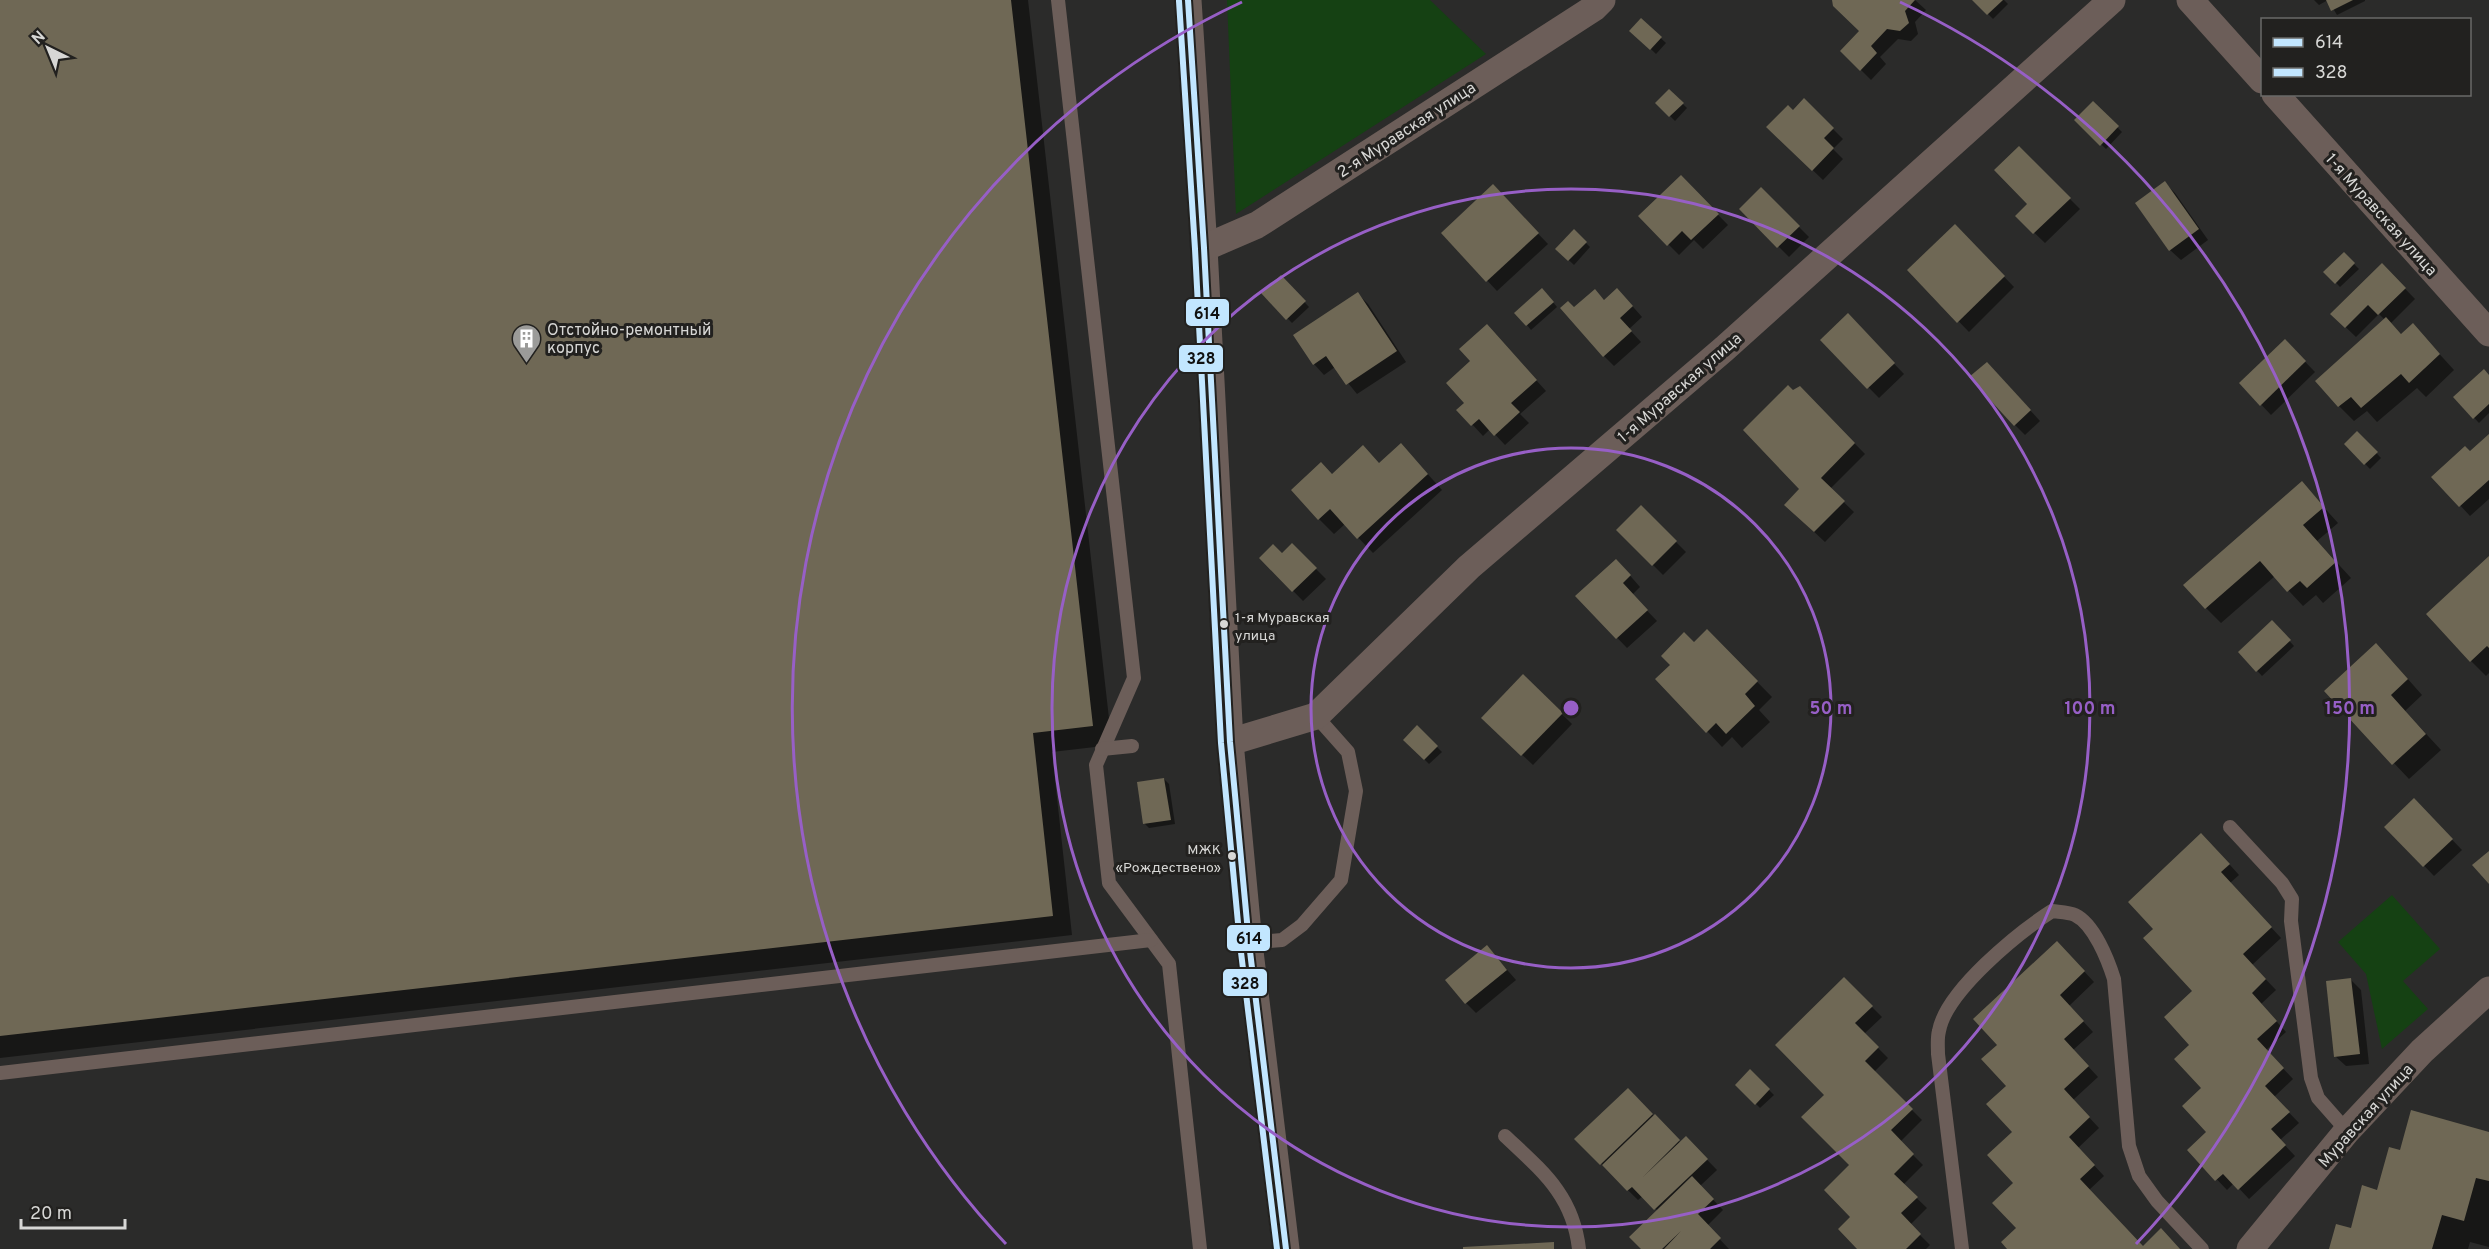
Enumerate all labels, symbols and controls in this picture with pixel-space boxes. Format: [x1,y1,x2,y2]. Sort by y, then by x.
north arrow [18,18,78,78]
legend [2261,18,2471,96]
text: N [28,27,50,50]
text: 614 [2315,32,2343,55]
text: 328 [2315,62,2348,85]
street label: 2-я Муравская улица [1334,78,1480,183]
street label: 1-я Муравская улица [2320,150,2441,281]
line badge: 614 [1185,298,1230,327]
text: 614 [1194,305,1220,325]
place label: Отстойно-ремонтный корпус [547,321,711,359]
building icon: Отстойно-ремонтный корпус [510,322,542,364]
street label: 1-я Муравская улица [1614,329,1747,448]
line badge: 328 [1178,344,1224,373]
text: 328 [1186,350,1216,370]
place label: 1-я Муравская улица [1235,610,1330,645]
marker: 1-я Муравская улица [1218,618,1230,630]
centre of rings [1561,698,1581,718]
text: 50 m [1809,698,1853,721]
text: 100 m [2064,698,2116,721]
text: 150 m [2325,698,2375,721]
place label: МЖК «Рождествено» [1116,842,1221,877]
marker: МЖК «Рождествено» [1226,850,1238,862]
line badge: 614 [1226,924,1271,952]
text: 614 [1236,930,1262,950]
line badge: 328 [1222,968,1268,997]
text: 328 [1230,975,1260,995]
street label: Муравская улица [2315,1060,2418,1172]
scale bar [21,1192,124,1230]
text: 20 m [30,1203,72,1226]

